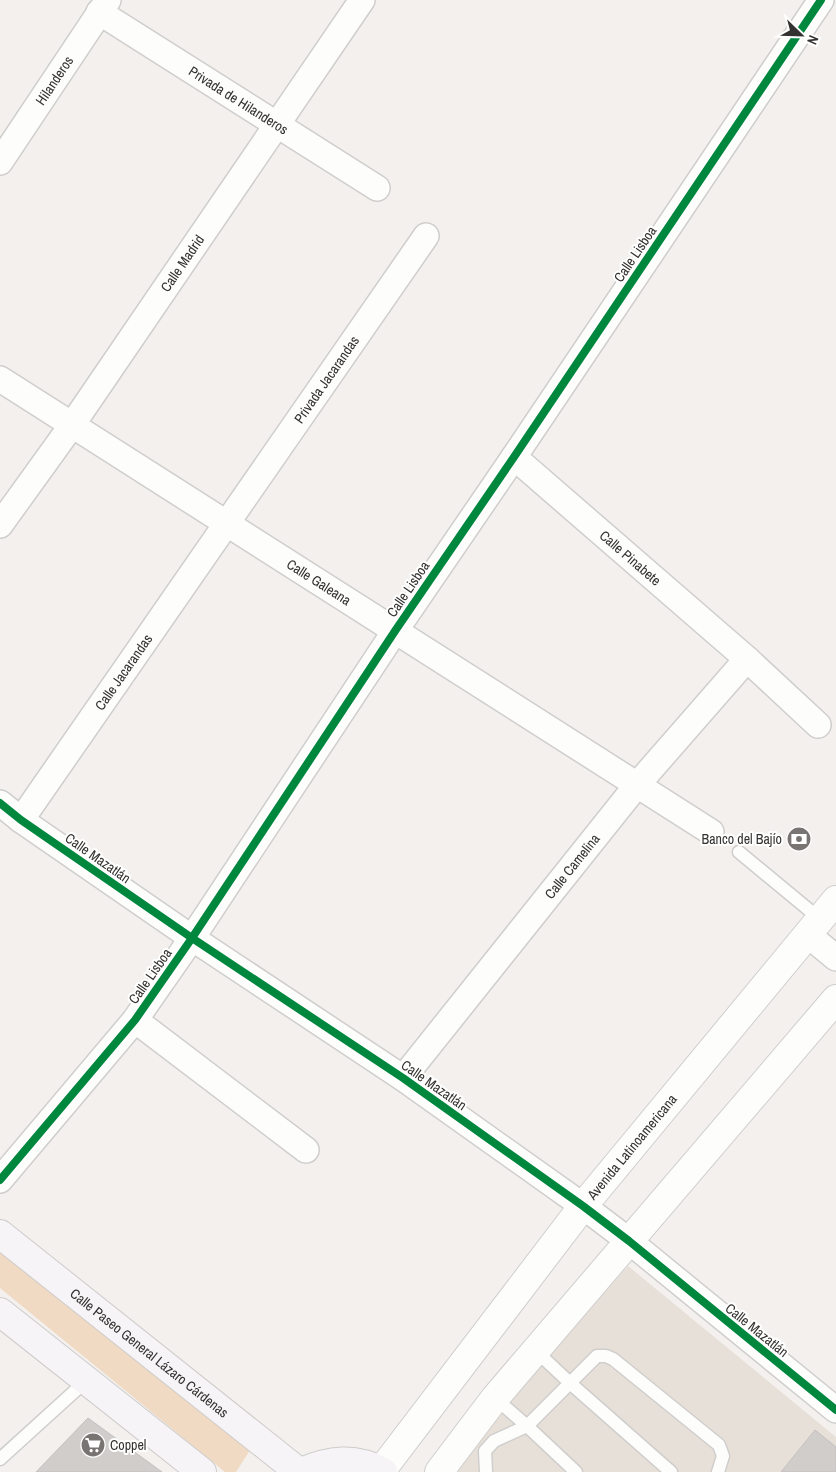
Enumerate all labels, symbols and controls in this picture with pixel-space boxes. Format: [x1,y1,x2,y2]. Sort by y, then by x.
north arrow [776,10,826,60]
text: N [803,33,823,47]
street label: Hilanderos [31,52,77,109]
street label: Privada de Hilanderos [185,62,292,139]
street label: Calle Lisboa [610,222,661,285]
street label: Calle Madrid [157,231,208,295]
street label: Privada Jacarandas [290,332,363,427]
street label: Calle Pinabete [596,526,665,589]
street label: Calle Galeana [283,555,355,610]
street label: Calle Lisboa [383,557,434,620]
street label: Calle Jacarandas [91,630,156,714]
bank icon: Banco del Bajío [786,826,812,852]
street label: Calle Mazatlán [62,829,134,887]
street label: Calle Camelina [541,829,604,903]
place label: Banco del Bajío [702,830,782,848]
street label: Calle Lisboa [124,944,176,1007]
street label: Calle Mazatlán [398,1056,470,1114]
street label: Avenida Latinoamericana [582,1090,681,1204]
street label: Calle Paseo General Lázaro Cárdenas [67,1284,232,1422]
street label: Calle Mazatlán [722,1299,792,1361]
supermarket icon: Coppel [80,1432,106,1458]
place label: Coppel [110,1436,146,1454]

